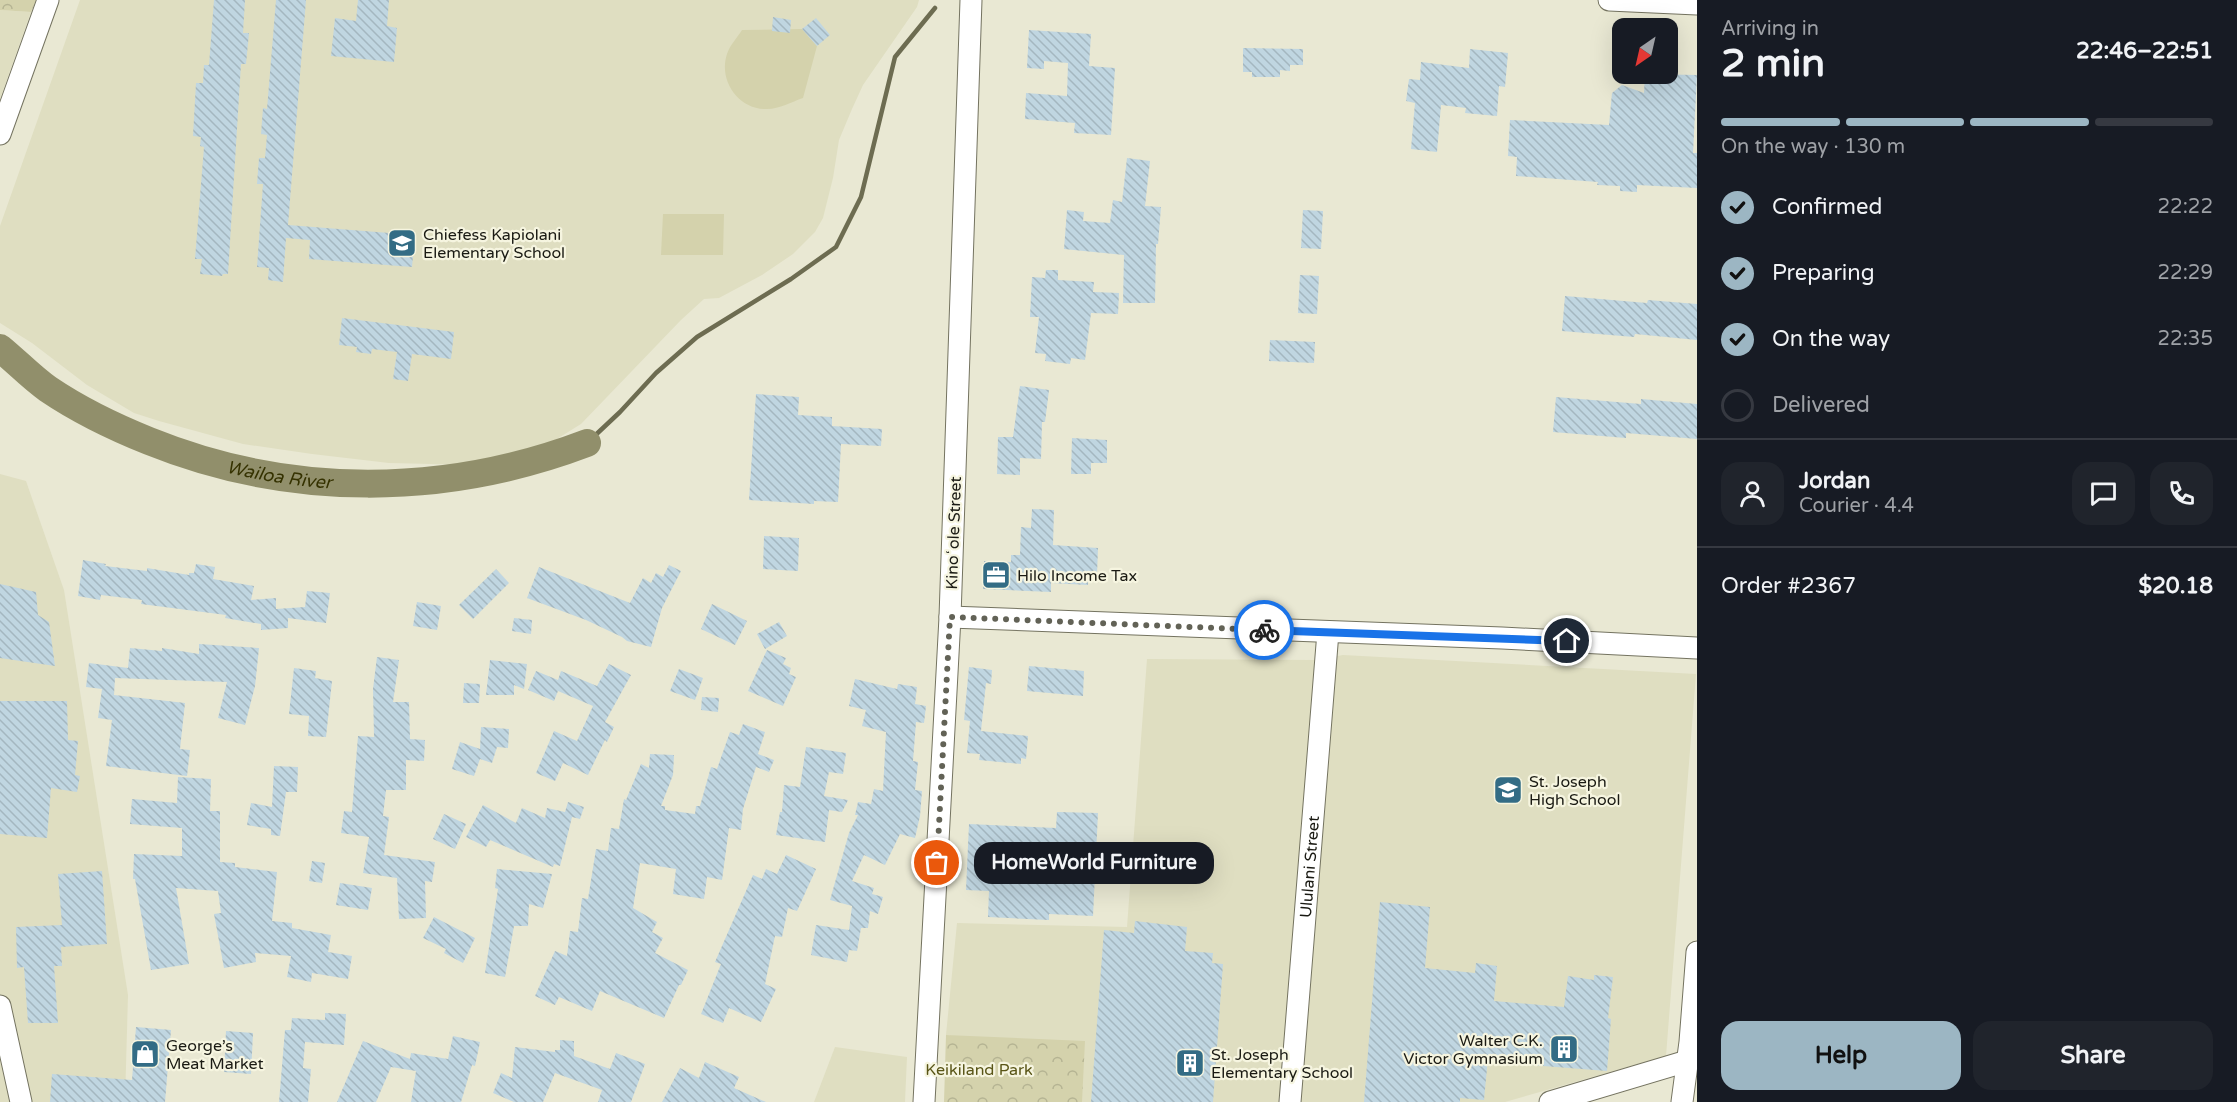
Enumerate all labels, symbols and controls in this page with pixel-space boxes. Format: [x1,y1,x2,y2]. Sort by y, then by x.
text: Arriving in [1721,17,1819,41]
north arrow [1612,18,1678,84]
map controls [1612,18,1678,84]
text: 22:46–22:51 [2076,38,2213,64]
text: 2 min [1721,40,1825,87]
text: On the way · 130 m [1721,135,1905,159]
icon: check [1721,191,1754,224]
text: Confirmed [1772,194,1882,220]
text: 22:22 [2158,195,2213,219]
place label: Chiefess Kapiolani Elementary School [423,225,565,263]
school or university icon: Chiefess Kapiolani Elementary School [386,227,418,259]
icon: check [1721,257,1754,290]
text: Preparing [1772,260,1875,286]
text: 22:29 [2158,261,2213,285]
icon: check [1721,323,1754,356]
text: On the way [1772,326,1890,352]
text: 22:35 [2158,327,2213,351]
text: Delivered [1772,392,1870,418]
water label: Wailoa River [224,456,335,494]
button: person [1721,462,1784,525]
button: chat [2072,462,2135,525]
button: phone [2150,462,2213,525]
text: Jordan [1799,468,1870,494]
street label: Kinoʻole Street [942,476,966,590]
text: Courier · 4.4 [1799,494,1914,518]
office icon: Hilo Income Tax [980,559,1012,591]
place label: Hilo Income Tax [1017,566,1137,586]
text: Order #2367 [1721,573,1856,599]
text: $20.18 [2138,573,2213,599]
courier [1234,600,1294,660]
icon: bike [1248,614,1281,647]
pin [1541,615,1592,666]
icon: home [1550,624,1583,657]
place label: St. Joseph High School [1529,772,1620,810]
school or university icon: St. Joseph High School [1492,774,1524,806]
street label: Ululani Street [1296,815,1324,919]
pin [911,837,962,888]
callout: HomeWorld Furniture [973,842,1213,884]
icon: bag [920,846,953,879]
text: HomeWorld Furniture [991,851,1197,875]
button: Help [1721,1021,1961,1090]
button: Share [1973,1021,2213,1090]
place label: Walter C.K. Victor Gymnasium [1403,1031,1543,1069]
building icon: Walter C.K. Victor Gymnasium [1548,1033,1580,1065]
place label: George’s Meat Market [166,1036,264,1074]
shop icon: George’s Meat Market [129,1038,161,1070]
place label: St. Joseph Elementary School [1211,1045,1353,1083]
building icon: St. Joseph Elementary School [1174,1047,1206,1079]
park label: Keikiland Park [925,1060,1033,1080]

